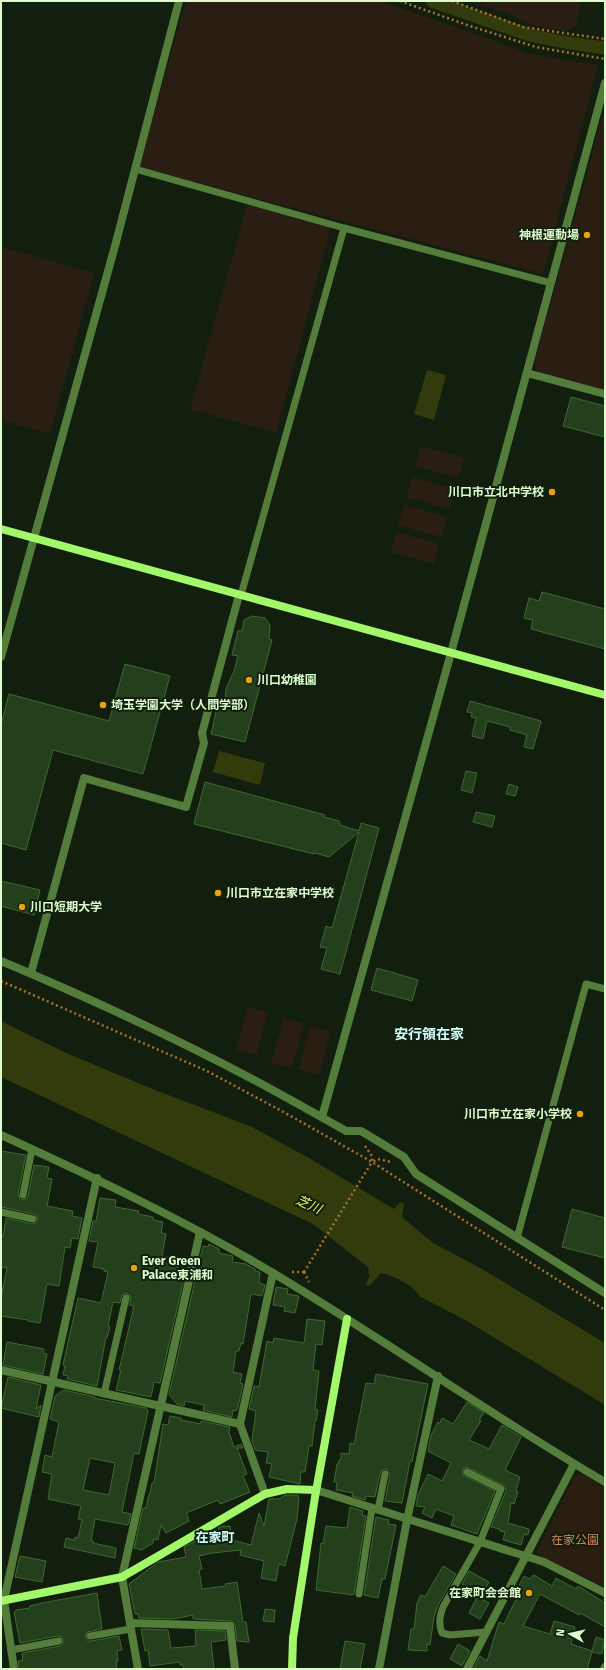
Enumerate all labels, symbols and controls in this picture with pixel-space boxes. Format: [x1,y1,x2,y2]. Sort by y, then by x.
place label: 神根運動場 [519,228,579,242]
marker: 神根運動場 [582,230,592,240]
place label: 川口市立北中学校 [448,485,544,499]
marker: 川口市立北中学校 [547,487,557,497]
place label: 川口幼稚園 [257,673,317,687]
marker: 川口幼稚園 [244,675,254,685]
place label: 埼玉学園大学（人間学部） [111,698,255,712]
marker: 埼玉学園大学（人間学部） [98,700,108,710]
place label: 川口市立在家中学校 [226,886,334,900]
marker: 川口市立在家中学校 [213,888,223,898]
place label: 川口短期大学 [30,900,102,914]
marker: 川口短期大学 [17,902,27,912]
district label: 安行領在家 [394,1026,464,1043]
place label: 川口市立在家小学校 [464,1107,572,1121]
marker: 川口市立在家小学校 [575,1109,585,1119]
water label: 芝川 [294,1192,326,1217]
place label: Ever Green Palace東浦和 [142,1254,213,1282]
marker: Ever Green Palace東浦和 [129,1263,139,1273]
district label: 在家町 [195,1530,235,1545]
park label: 在家公園 [551,1533,599,1547]
place label: 在家町会会館 [449,1586,521,1600]
marker: 在家町会会館 [524,1588,534,1598]
north arrow [550,1614,590,1654]
text: N [554,1628,568,1637]

